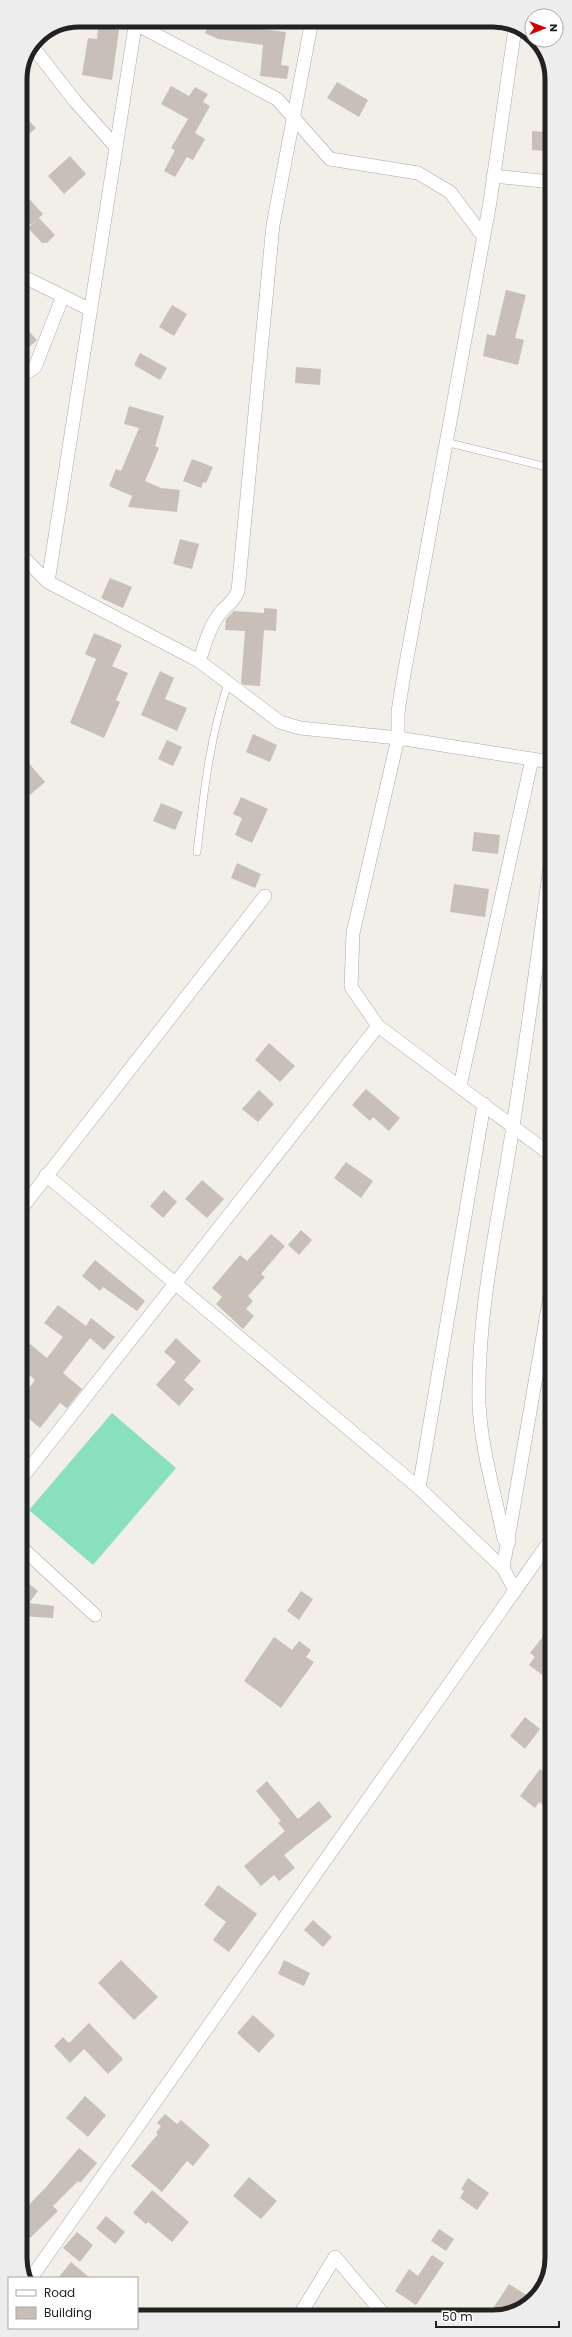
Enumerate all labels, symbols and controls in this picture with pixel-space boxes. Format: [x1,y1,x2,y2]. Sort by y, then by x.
north arrow [524,8,564,48]
text: N [546,24,562,32]
legend [8,2277,138,2329]
text: Road [44,2284,75,2301]
scale bar [436,2303,559,2329]
text: Building [44,2304,92,2321]
text: 50 m [442,2308,473,2325]

